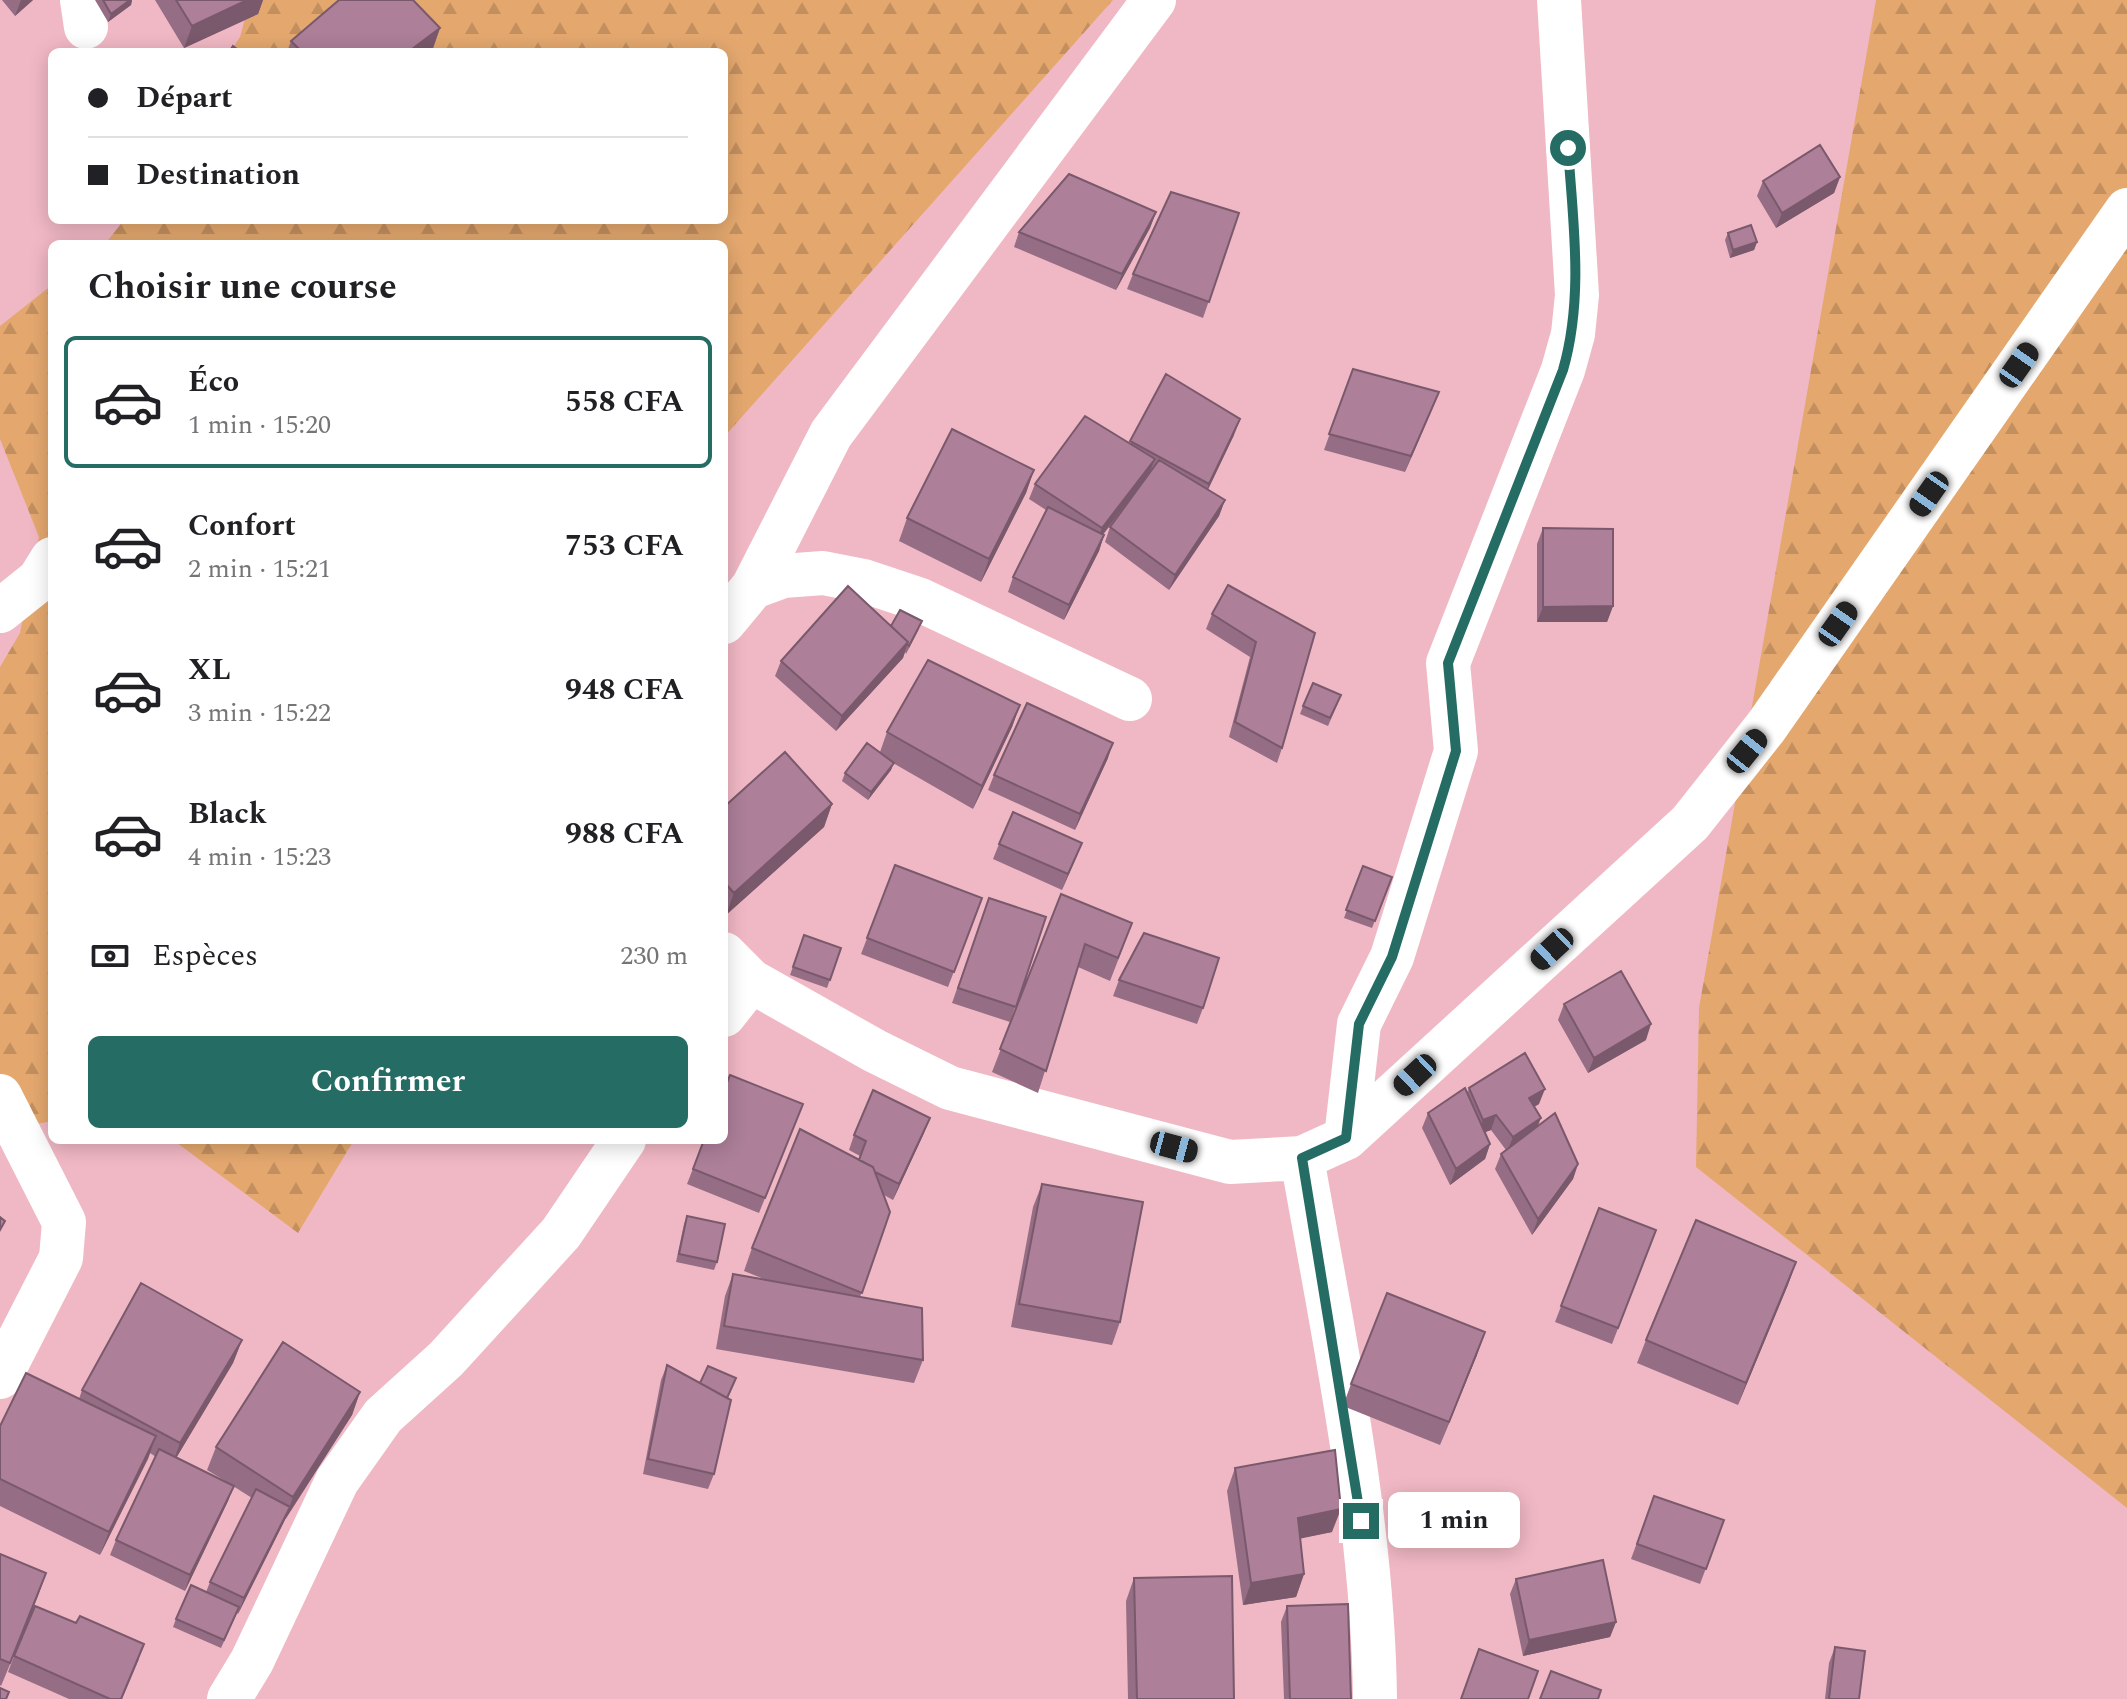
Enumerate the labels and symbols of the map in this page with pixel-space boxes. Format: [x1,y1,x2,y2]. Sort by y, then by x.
route start [1550,130,1586,166]
car [1995,338,2043,392]
car [1905,467,1953,521]
car [1814,597,1862,651]
car [1723,725,1771,777]
car [1526,924,1578,974]
car [1389,1050,1441,1100]
car [1148,1129,1200,1165]
callout: 1 min [1389,1493,1521,1549]
route end [1343,1503,1379,1539]

